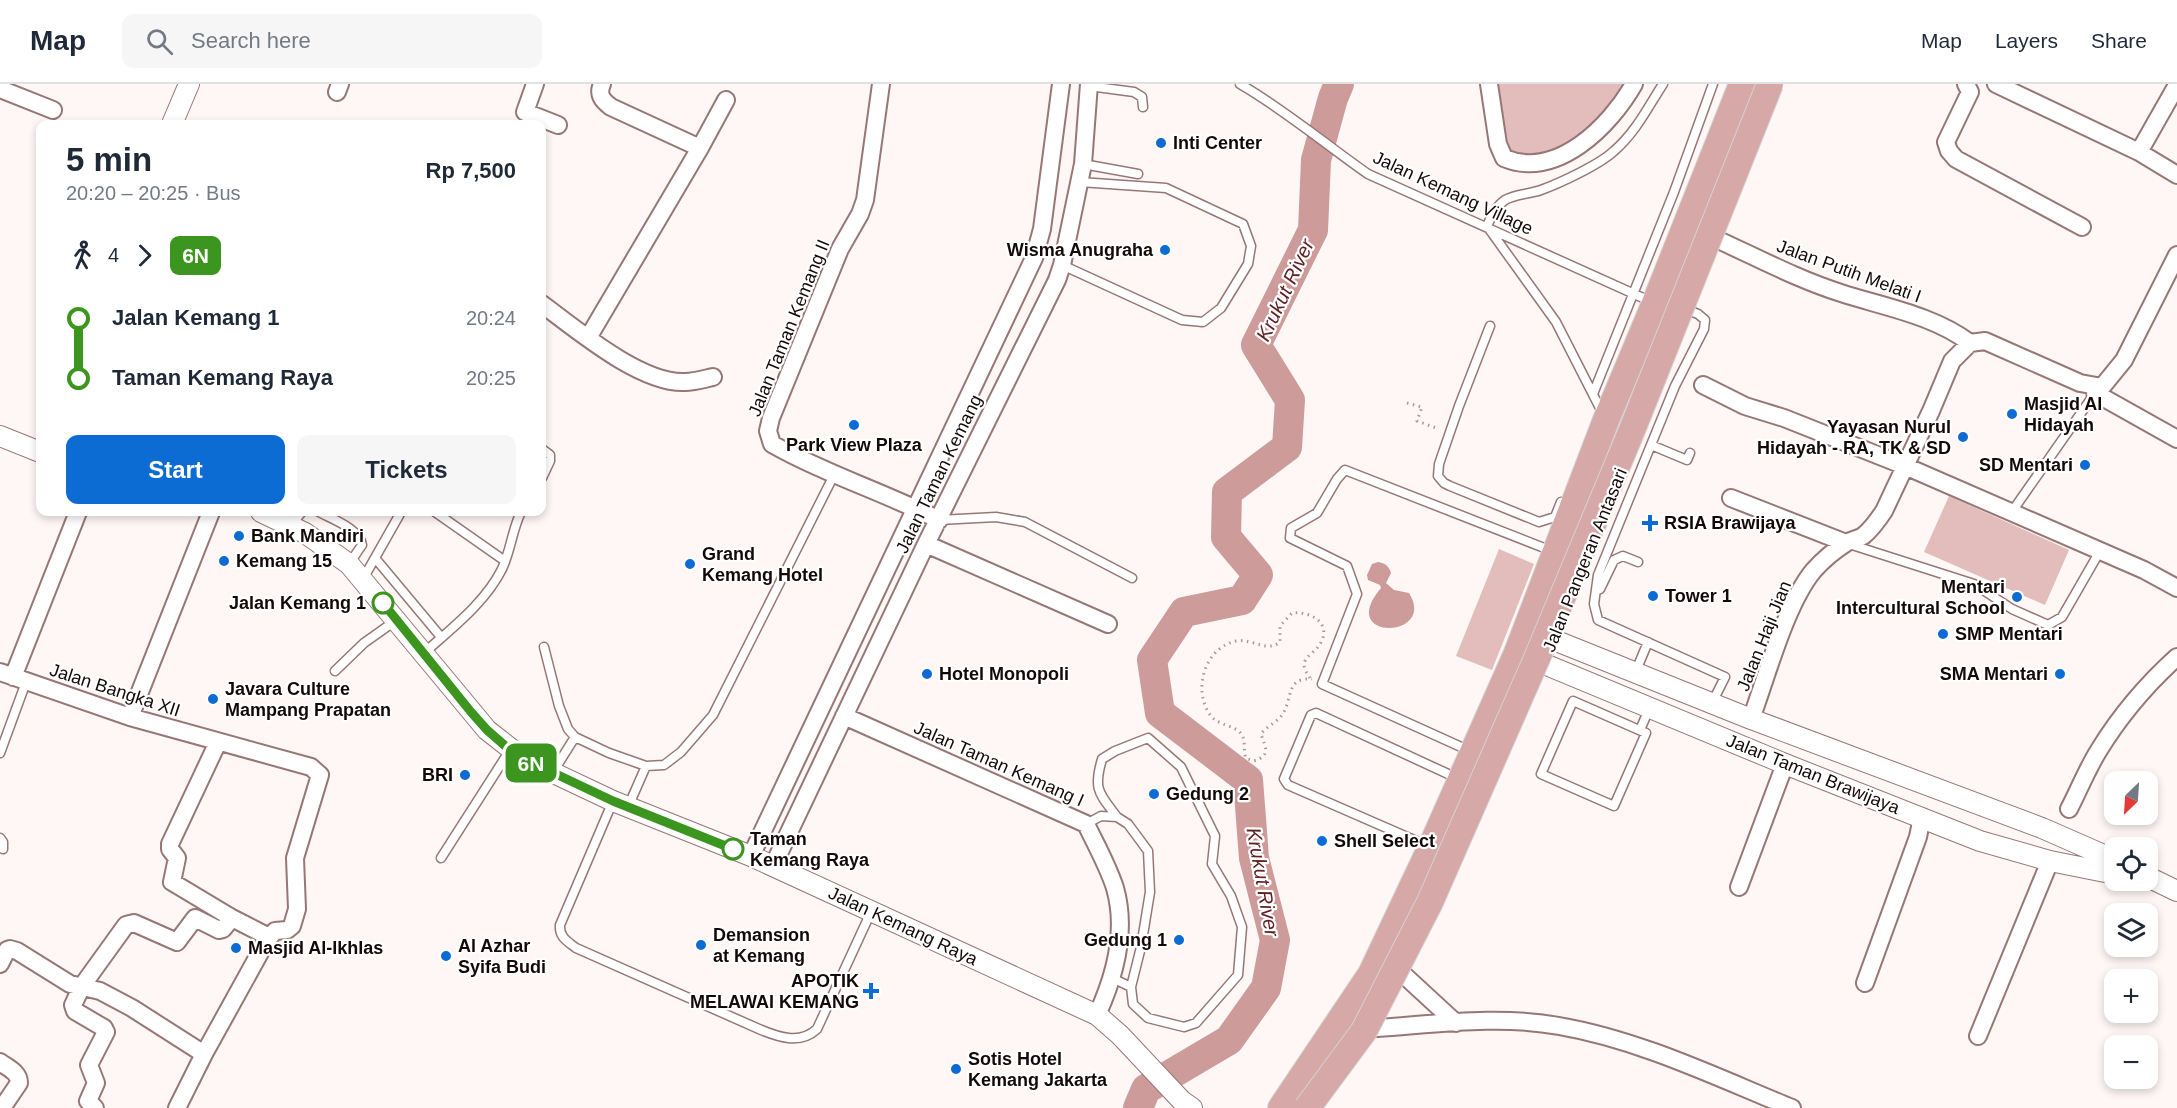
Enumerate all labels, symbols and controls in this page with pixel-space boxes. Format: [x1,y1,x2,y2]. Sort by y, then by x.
search box [122,14,542,68]
text: Map [30,25,86,56]
icon: search [143,25,176,58]
text: Search here [191,28,311,53]
text: Map [1921,29,1962,52]
text: Layers [1995,29,2058,52]
text: Share [2091,29,2147,52]
place label: Inti Center [1173,133,1262,153]
marker: Inti Center [1154,136,1168,150]
text: 5 min [66,141,152,178]
street label: Jalan Kemang Village [1370,147,1536,239]
text: Rp 7,500 [426,158,516,183]
text: 20:20 – 20:25 · Bus [66,182,241,204]
water label: Krukut River [1252,234,1319,345]
street label: Jalan Putih Melati I [1774,236,1924,306]
street label: Jalan Taman Kemang II [744,237,834,419]
icon: walk [66,239,99,272]
icon: forward [128,239,161,272]
place label: Wisma Anugraha [1007,240,1154,260]
marker: Wisma Anugraha [1158,243,1172,257]
text: 4 [108,244,119,266]
text: 6N [182,244,209,267]
text: Jalan Kemang 1 [112,305,280,330]
text: 20:24 [466,307,516,329]
text: Taman Kemang Raya [112,365,333,390]
text: 20:25 [466,367,516,389]
street label: Jalan Taman Kemang [892,392,986,556]
place label: Masjid Al Hidayah [2024,394,2102,435]
marker: Masjid Al Hidayah [2005,407,2019,421]
place label: Yayasan Nurul Hidayah - RA, TK & SD [1757,417,1951,458]
marker: Park View Plaza [847,418,861,432]
marker: Yayasan Nurul Hidayah - RA, TK & SD [1956,430,1970,444]
button: Start [66,435,285,504]
button: Tickets [297,435,516,504]
place label: Park View Plaza [786,435,923,455]
place label: SD Mentari [1979,455,2073,475]
marker: SD Mentari [2078,458,2092,472]
street label: Jalan Pangeran Antasari [1539,465,1631,655]
place label: RSIA Brawijaya [1664,513,1796,533]
marker: RSIA Brawijaya [1641,514,1659,532]
place label: Bank Mandiri [251,526,364,546]
marker: Bank Mandiri [232,529,246,543]
place label: Grand Kemang Hotel [702,544,823,585]
place label: Kemang 15 [236,551,332,571]
marker: Kemang 15 [217,554,231,568]
marker: Grand Kemang Hotel [683,557,697,571]
place label: Mentari Intercultural School [1836,577,2005,618]
street label: Jalan Haji Jian [1733,578,1795,694]
place label: Tower 1 [1665,586,1732,606]
marker: Tower 1 [1646,589,1660,603]
marker: Mentari Intercultural School [2010,590,2024,604]
marker: Jalan Kemang 1 [372,592,394,614]
place label: Jalan Kemang 1 [229,593,366,613]
place label: SMP Mentari [1955,624,2063,644]
marker: SMP Mentari [1936,627,1950,641]
street label: Jalan Bangka XII [47,659,183,721]
place label: Hotel Monopoli [939,664,1069,684]
place label: SMA Mentari [1940,664,2048,684]
marker: Hotel Monopoli [920,667,934,681]
marker: SMA Mentari [2053,667,2067,681]
place label: Javara Culture Mampang Prapatan [225,679,391,720]
marker: Javara Culture Mampang Prapatan [206,692,220,706]
street label: Jalan Taman Kemang I [911,717,1087,811]
street label: Jalan Taman Brawijaya [1724,730,1903,818]
line badge: 6N [504,744,558,782]
text: 6N [518,752,544,775]
place label: BRI [422,765,453,785]
marker: BRI [458,768,472,782]
north arrow [2104,771,2158,825]
map controls [2104,771,2158,1089]
place label: Gedung 2 [1166,784,1249,804]
marker: Gedung 2 [1147,787,1161,801]
water label: Krukut River [1243,826,1284,939]
place label: Taman Kemang Raya [750,829,870,870]
place label: Shell Select [1334,831,1435,851]
marker: Shell Select [1315,834,1329,848]
button: locate [2104,837,2158,891]
marker: Taman Kemang Raya [722,838,744,860]
street label: Jalan Kemang Raya [825,883,982,970]
button: layers [2104,903,2158,957]
place label: Demansion at Kemang [713,925,810,966]
place label: Gedung 1 [1084,930,1167,950]
marker: Gedung 1 [1172,933,1186,947]
place label: Al Azhar Syifa Budi [458,936,546,977]
place label: Masjid Al-Ikhlas [248,938,383,958]
marker: Demansion at Kemang [694,938,708,952]
marker: Masjid Al-Ikhlas [229,941,243,955]
marker: Al Azhar Syifa Budi [439,949,453,963]
button: + [2104,969,2158,1023]
place label: APOTIK MELAWAI KEMANG [690,971,859,1012]
marker: APOTIK MELAWAI KEMANG [864,984,878,998]
button: − [2104,1035,2158,1089]
place label: Sotis Hotel Kemang Jakarta [968,1049,1108,1090]
marker: Sotis Hotel Kemang Jakarta [949,1062,963,1076]

